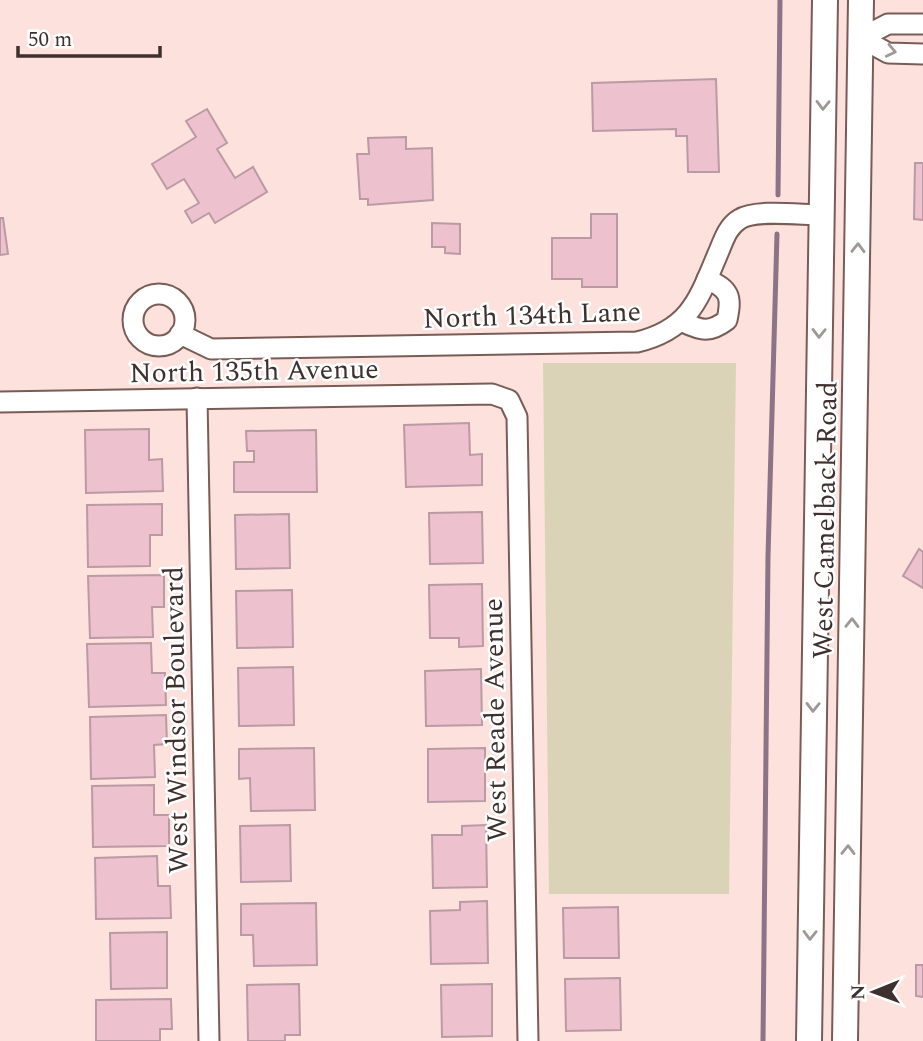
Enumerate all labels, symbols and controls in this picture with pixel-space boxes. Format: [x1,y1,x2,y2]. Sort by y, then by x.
scale bar [18,14,159,58]
text: 50 m [28,24,72,56]
one-way arrow [884,42,896,57]
one-way arrow [815,101,831,111]
one-way arrow [850,243,865,254]
street label: North 134th Lane [422,290,642,341]
one-way arrow [811,328,827,339]
street label: North 135th Avenue [129,348,379,395]
street label: West Camelback Road [802,381,849,659]
street label: West Windsor Boulevard [152,566,201,874]
street label: West Reade Avenue [472,598,519,842]
one-way arrow [844,617,860,628]
one-way arrow [806,702,821,713]
one-way arrow [840,845,856,855]
one-way arrow [802,930,818,940]
north arrow [839,957,909,1027]
text: N [844,984,873,1000]

